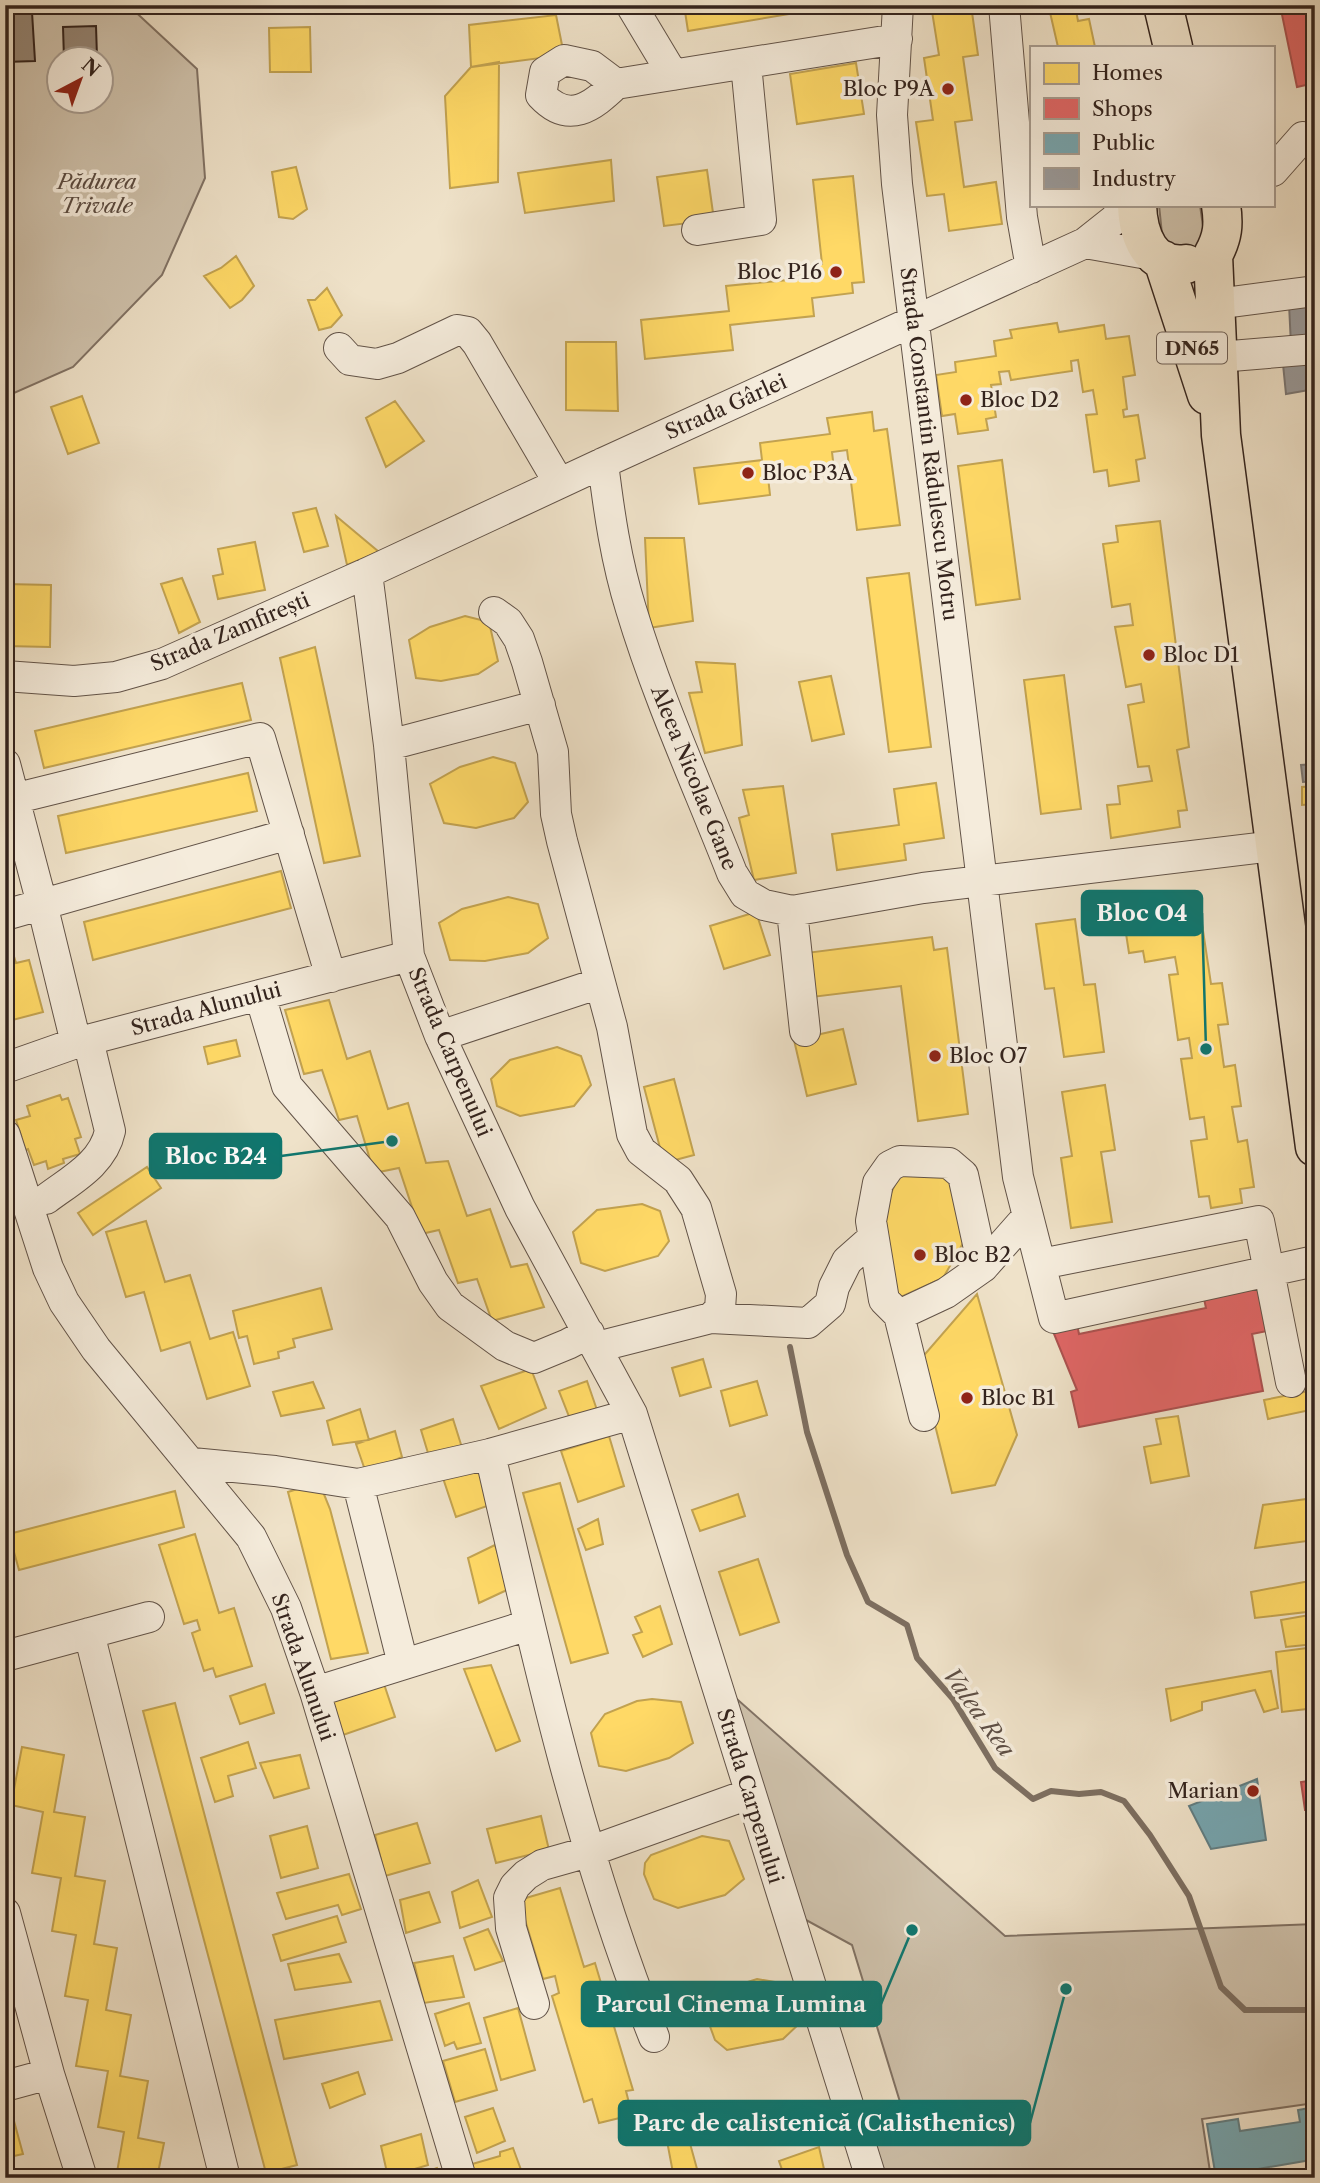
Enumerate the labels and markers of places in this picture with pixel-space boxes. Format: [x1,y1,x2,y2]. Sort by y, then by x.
place label: Bloc P9A [843,76,934,101]
marker: Bloc P9A [940,81,956,97]
place label: Bloc P16 [737,259,822,284]
marker: Bloc P16 [828,264,844,280]
place label: Bloc D2 [980,387,1059,412]
marker: Bloc D2 [958,392,974,408]
place label: Bloc P3A [762,460,854,485]
marker: Bloc P3A [740,465,756,481]
place label: Bloc D1 [1163,642,1239,667]
marker: Bloc D1 [1141,647,1157,663]
callout: Bloc O4 [1082,891,1202,935]
place label: Bloc O7 [949,1043,1028,1068]
marker: Bloc O7 [927,1048,943,1064]
callout: Bloc B24 [150,1134,281,1178]
place label: Bloc B2 [934,1242,1011,1267]
marker: Bloc B2 [912,1247,928,1263]
place label: Bloc B1 [981,1385,1055,1410]
marker: Bloc B1 [959,1390,975,1406]
place label: Marian [1167,1778,1239,1803]
marker: Marian [1245,1783,1261,1799]
callout: Parcul Cinema Lumina [582,1982,881,2026]
callout: Parc de calistenică (Calisthenics) [619,2101,1030,2145]

